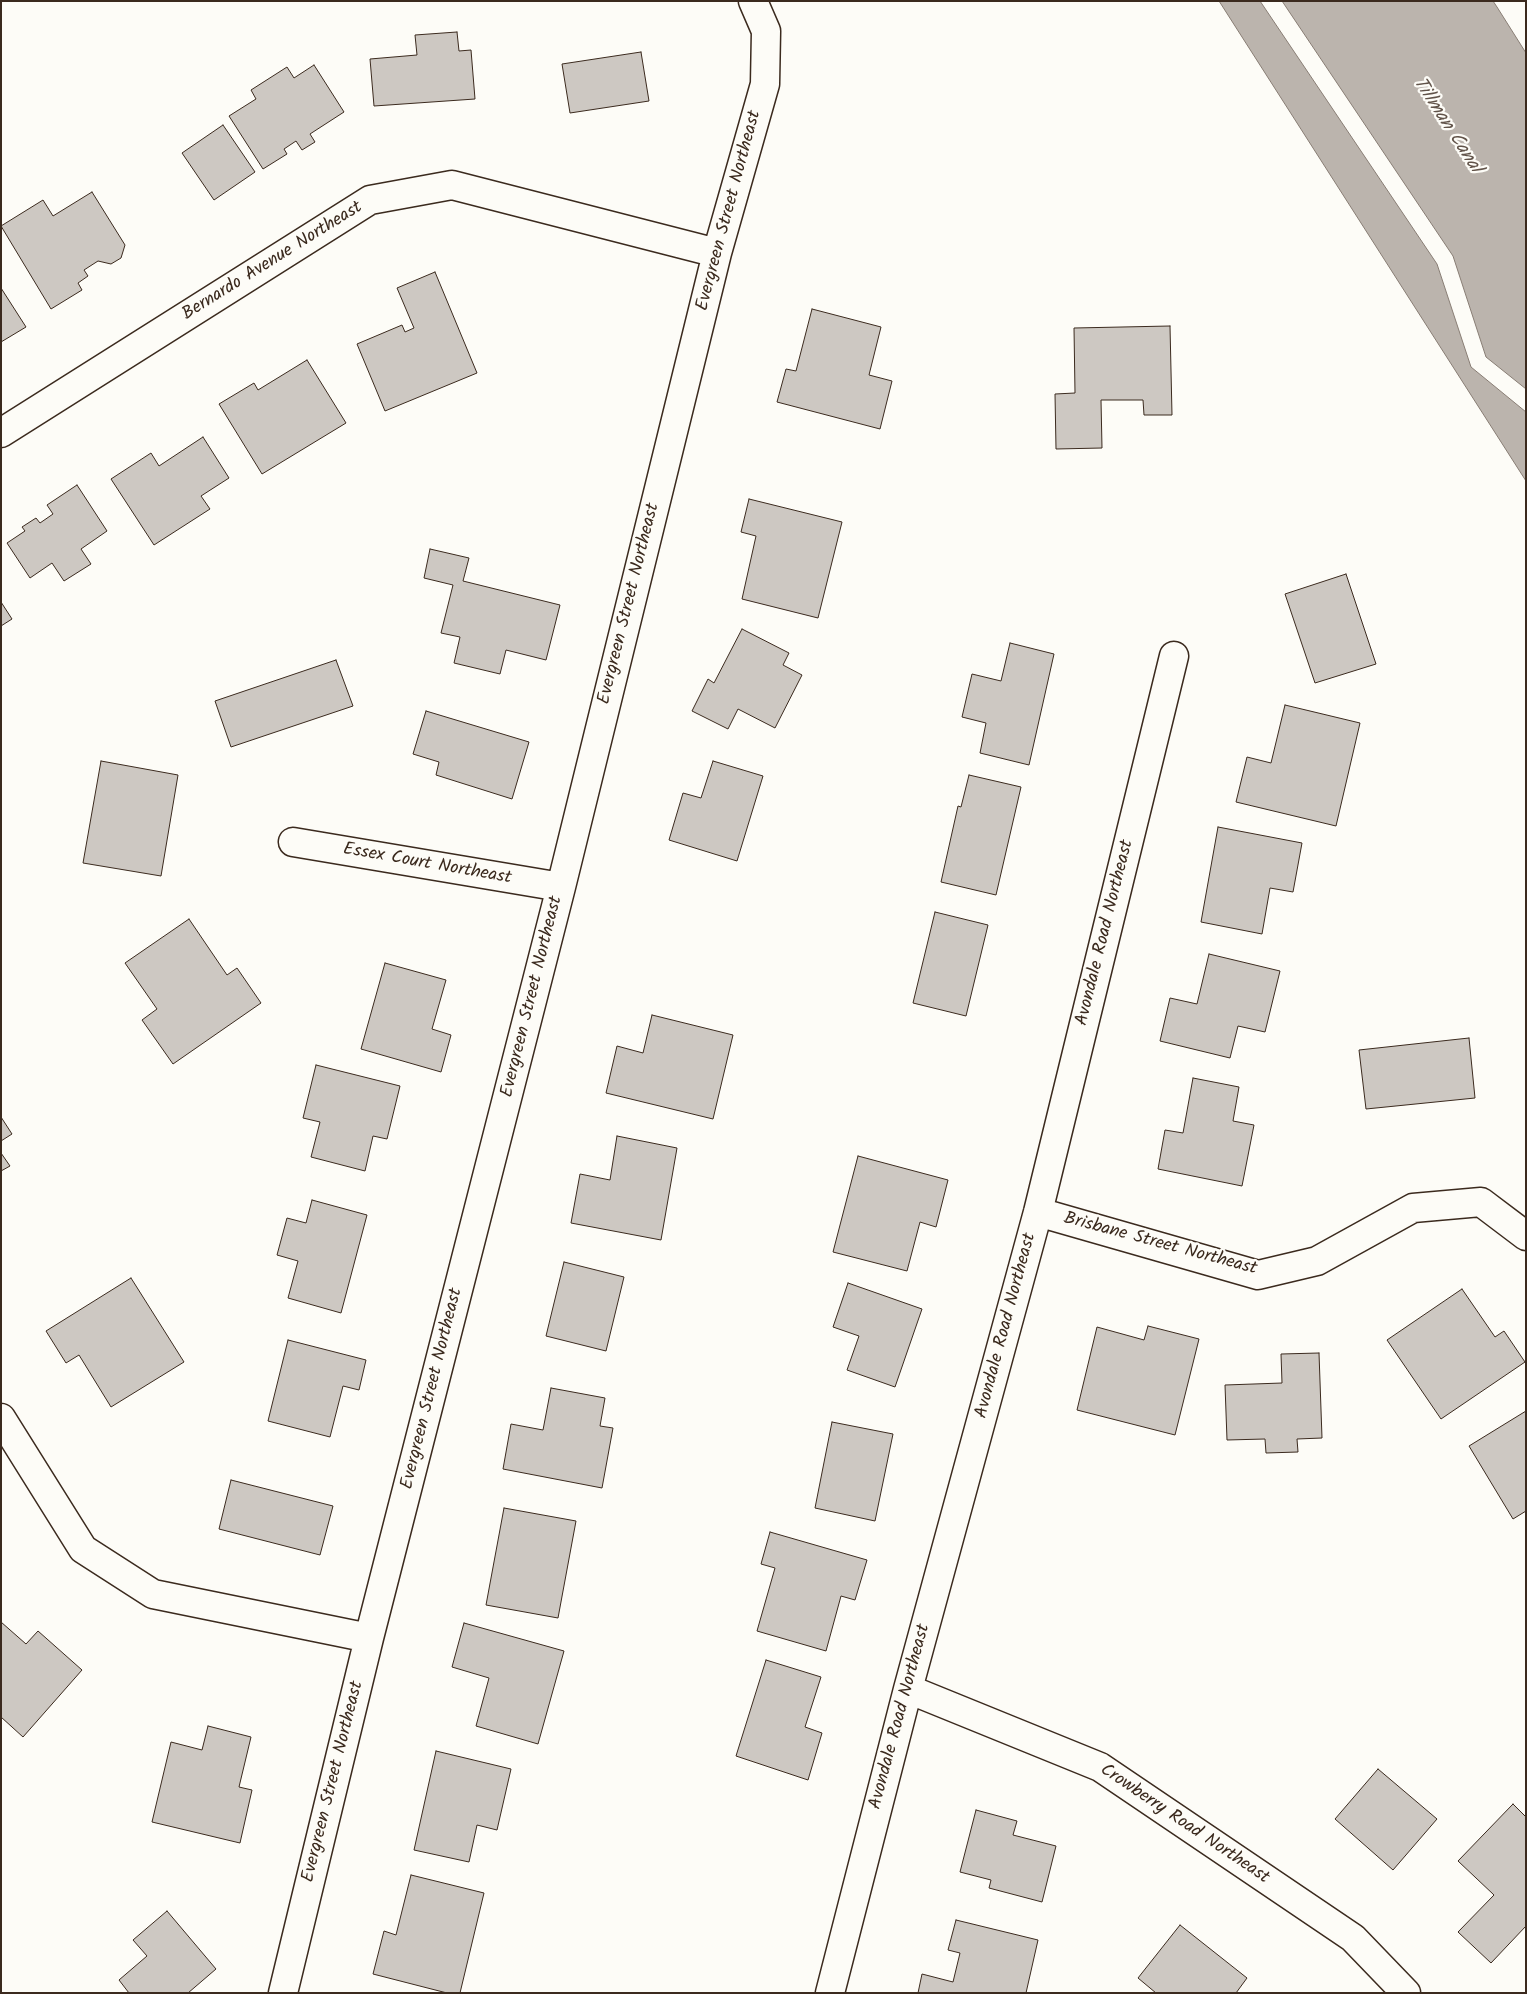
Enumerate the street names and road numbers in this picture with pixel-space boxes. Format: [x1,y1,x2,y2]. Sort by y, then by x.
street label: Evergreen Street Northeast [693,108,767,314]
street label: Bernardo Avenue Northeast [179,198,367,326]
street label: Evergreen Street Northeast [595,501,665,707]
street label: Avondale Road Northeast [1072,838,1140,1028]
street label: Essex Court Northeast [341,840,513,890]
street label: Evergreen Street Northeast [498,894,568,1100]
street label: Brisbane Street Northeast [1061,1209,1259,1281]
street label: Avondale Road Northeast [972,1231,1042,1421]
street label: Evergreen Street Northeast [398,1286,468,1492]
street label: Avondale Road Northeast [866,1622,936,1812]
street label: Evergreen Street Northeast [299,1679,369,1885]
street label: Crowberry Road Northeast [1095,1760,1273,1890]

